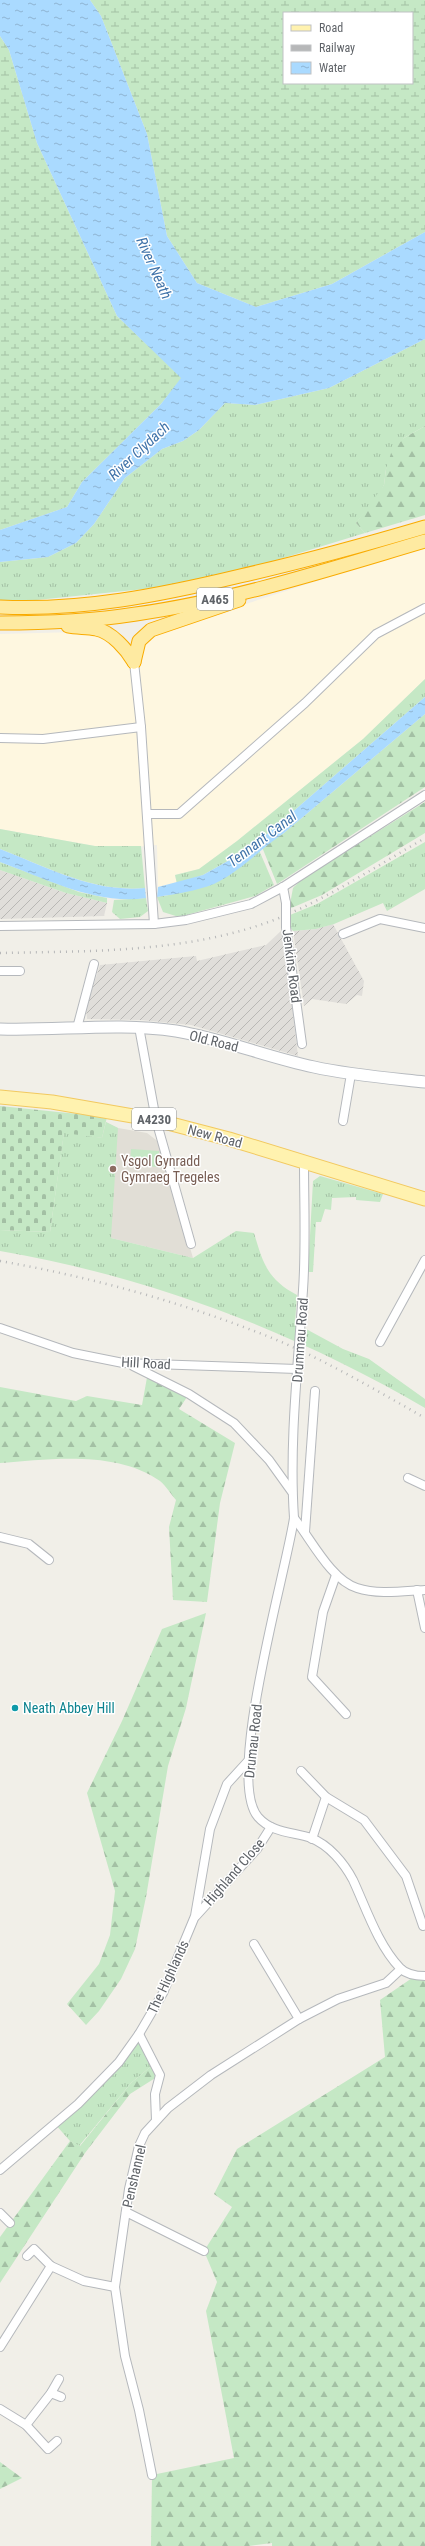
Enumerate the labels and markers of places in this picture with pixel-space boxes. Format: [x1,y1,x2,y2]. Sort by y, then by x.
place label: Ysgol Gynradd Gymraeg Tregeles [121,1153,220,1185]
marker: Ysgol Gynradd Gymraeg Tregeles [108,1164,118,1174]
place label: Neath Abbey Hill [23,1700,115,1716]
marker: Neath Abbey Hill [10,1703,20,1713]

